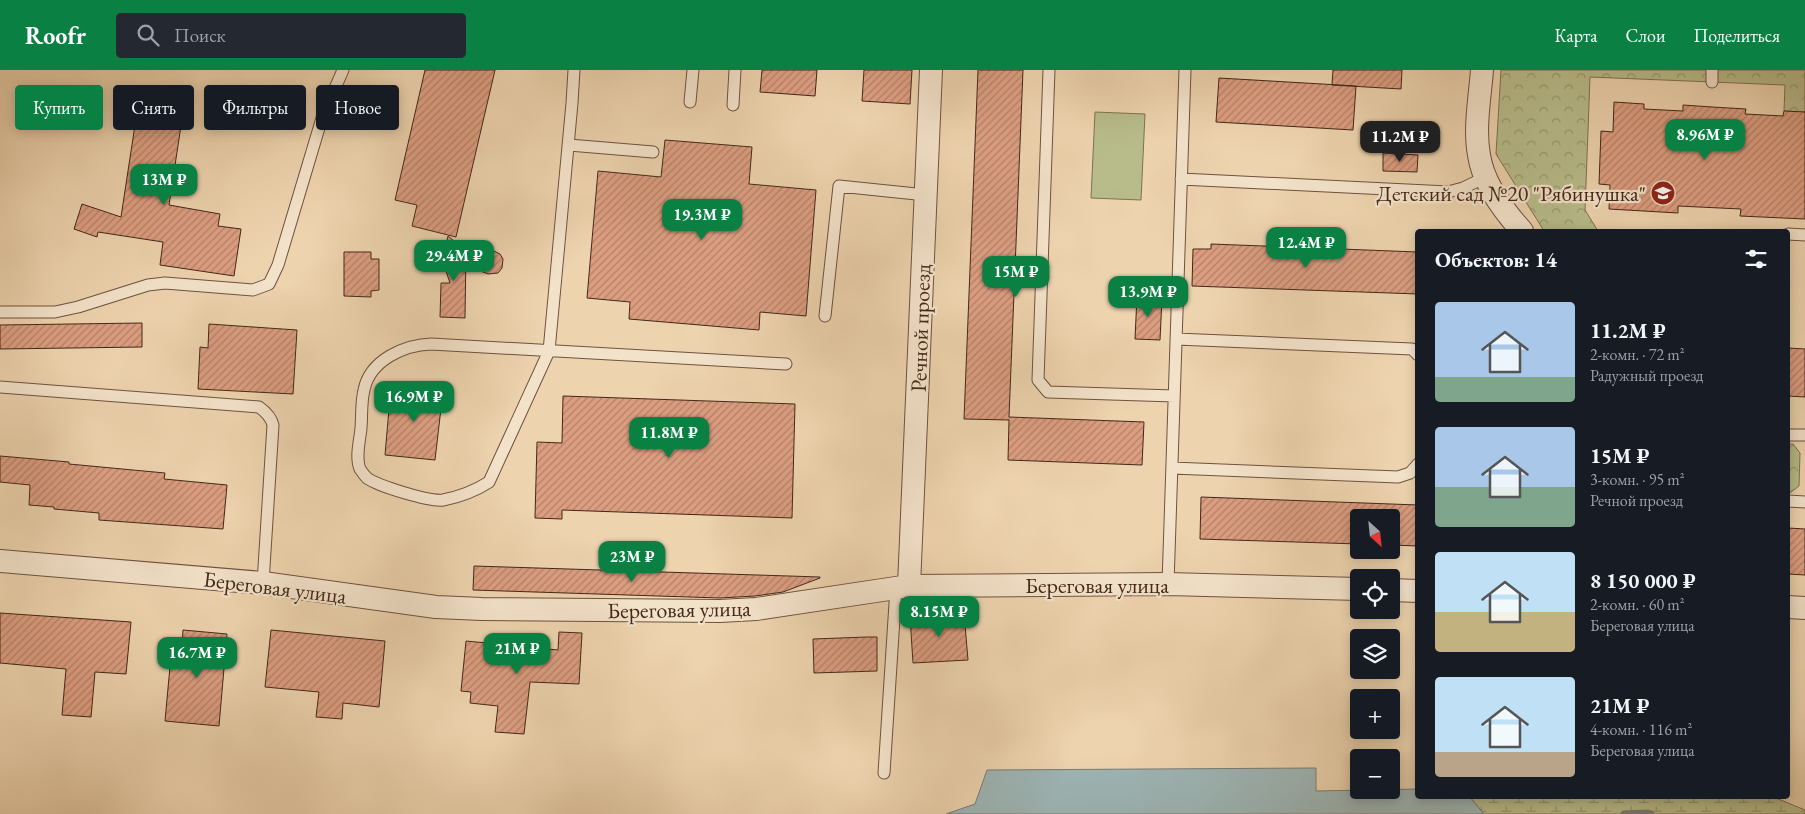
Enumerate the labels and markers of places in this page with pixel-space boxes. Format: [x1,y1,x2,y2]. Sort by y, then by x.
pin: 8.96M ₽ [1659,118,1751,161]
pin: 11.2M ₽ [1354,121,1446,163]
pin: 13M ₽ [129,164,199,206]
place label: Детский сад №20 "Рябинушка" [1376,179,1646,208]
school or university icon: Детский сад №20 "Рябинушка" [1650,180,1676,206]
pin: 19.3M ₽ [656,198,748,241]
pin: 12.4M ₽ [1260,226,1352,269]
pin: 29.4M ₽ [408,240,500,282]
pin: 15M ₽ [981,256,1051,298]
pin: 13.9M ₽ [1102,276,1194,318]
pin: 16.9M ₽ [368,380,460,423]
pin: 11.8M ₽ [623,416,715,459]
pin: 23M ₽ [597,540,667,583]
pin: 8.15M ₽ [893,596,985,638]
pin: 21M ₽ [482,632,552,675]
pin: 16.7M ₽ [151,636,243,679]

